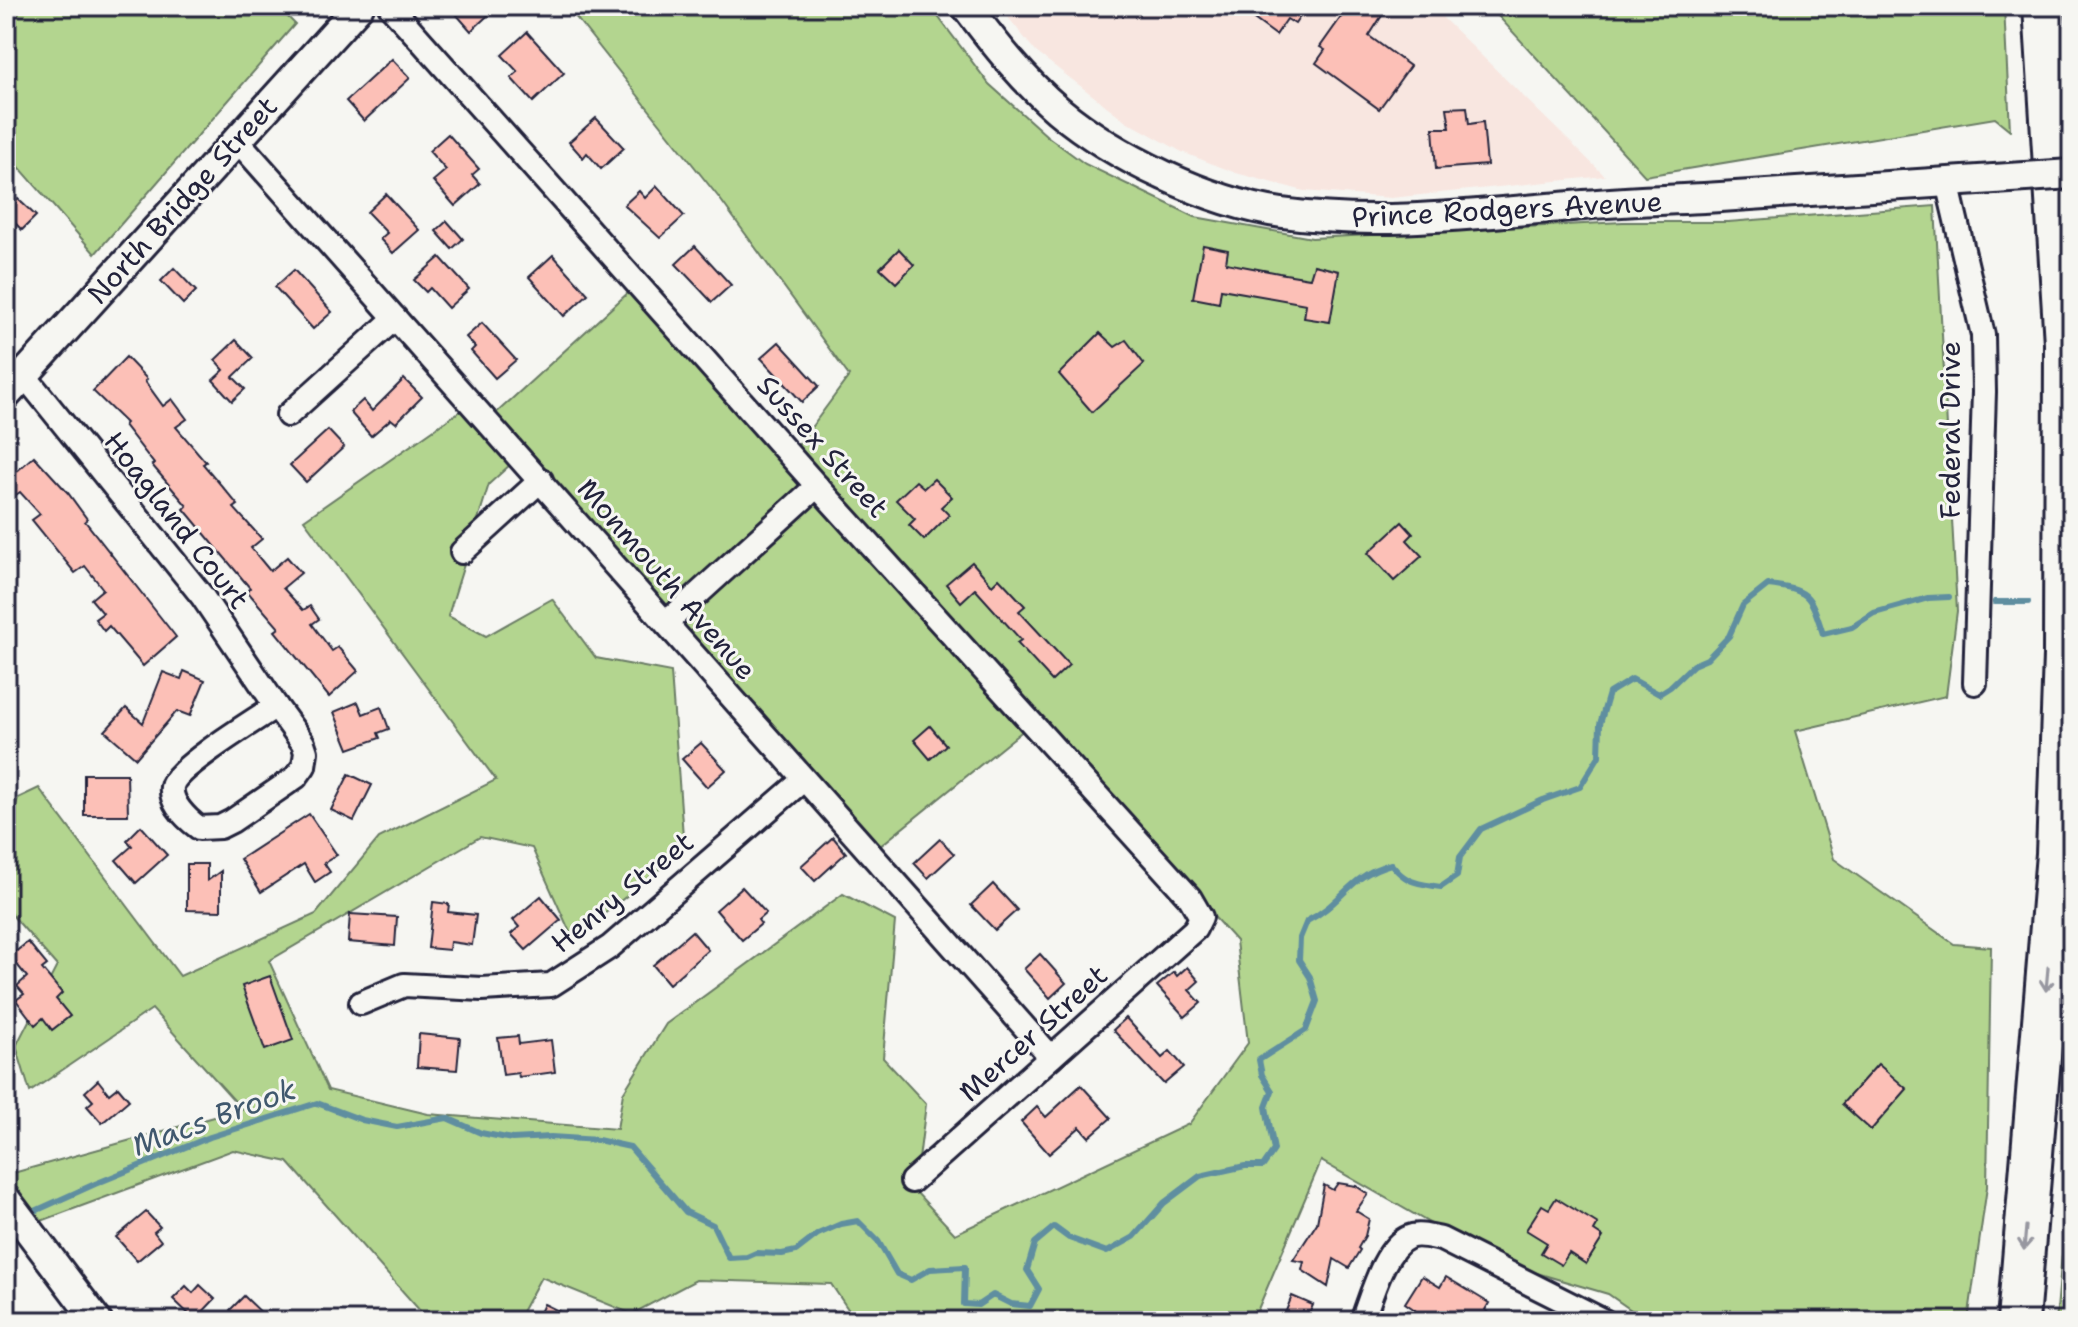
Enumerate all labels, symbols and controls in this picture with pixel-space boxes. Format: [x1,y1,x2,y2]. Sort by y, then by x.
street label: North Bridge Street [78,88,286,312]
street label: Prince Rodgers Avenue [1351,182,1663,236]
street label: Federal Drive [1931,341,1969,519]
street label: Sussex Street [749,367,897,525]
street label: Hoagland Court [96,423,258,617]
street label: Monmouth Avenue [569,470,765,688]
street label: Henry Street [543,823,701,961]
street label: Mercer Street [951,956,1115,1110]
one-way arrow [2039,965,2054,992]
water label: Macs Brook [126,1068,302,1166]
one-way arrow [2017,1224,2032,1251]

